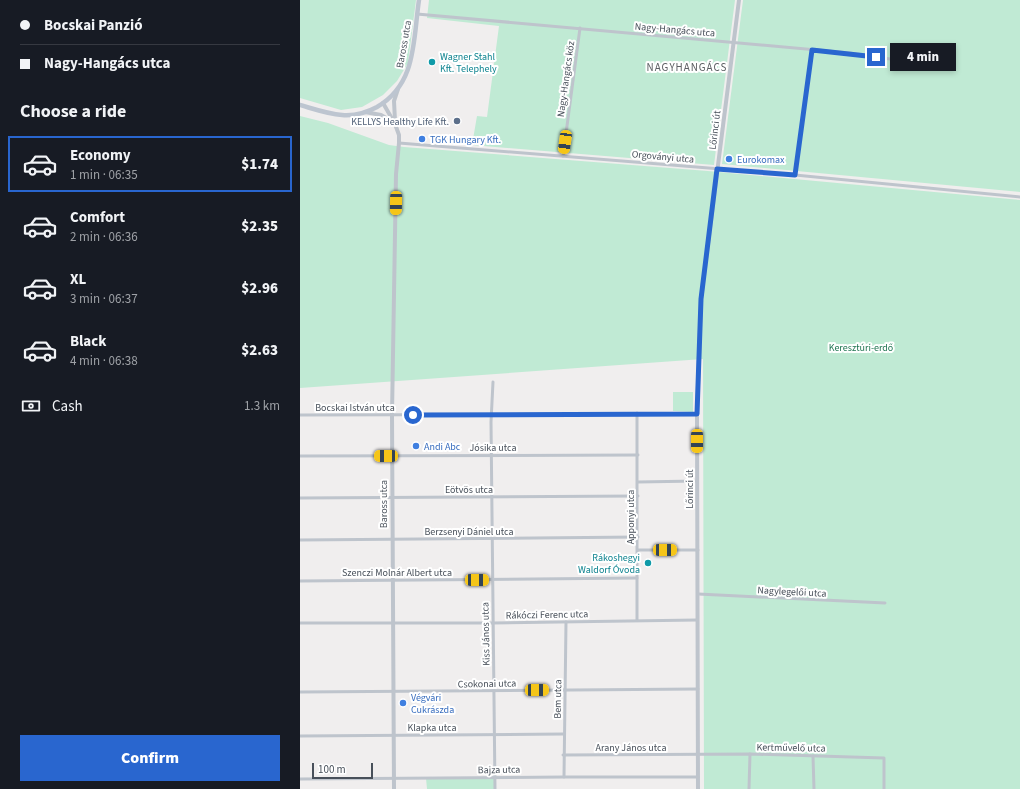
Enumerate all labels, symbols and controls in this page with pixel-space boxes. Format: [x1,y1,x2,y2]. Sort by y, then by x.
text: Bocskai Panzió [44,15,142,36]
street label: Baross utca [393,19,415,69]
street label: Nagy-Hangács utca [634,20,716,40]
street label: Nagy-Hangács köz [554,40,578,118]
callout: 4 min [890,43,956,71]
route end [867,48,885,66]
text: 4 min [907,48,939,66]
place label: Wagner Stahl Kft. Telephely [440,50,497,76]
text: Nagy-Hangács utca [44,53,170,74]
marker: Wagner Stahl Kft. Telephely [427,57,437,67]
district label: NAGYHANGÁCS [647,60,727,75]
text: Choose a ride [20,99,126,124]
street label: Lőrinci út [706,109,724,151]
place label: KELLYS Healthy Life Kft. [351,115,449,129]
marker: KELLYS Healthy Life Kft. [452,116,462,126]
car [557,129,573,155]
place label: TGK Hungary Kft. [430,133,501,147]
marker: TGK Hungary Kft. [417,134,427,144]
text: Economy [70,145,131,166]
icon: car [22,146,58,182]
street label: Orgoványi utca [631,147,695,167]
place label: Eurokomax [737,153,785,167]
text: $1.74 [241,154,278,175]
marker: Eurokomax [724,154,734,164]
text: 1 min · 06:35 [70,166,138,184]
car [390,191,402,215]
text: Comfort [70,207,125,228]
icon: car [22,208,58,244]
text: $2.35 [241,216,278,237]
text: 2 min · 06:36 [70,228,138,246]
text: XL [70,269,86,290]
icon: car [22,270,58,306]
text: $2.96 [241,278,278,299]
text: 3 min · 06:37 [70,290,138,308]
text: Black [70,331,107,352]
icon: car [22,332,58,368]
text: $2.63 [241,340,278,361]
park label: Keresztúri-erdő [829,341,893,355]
text: 4 min · 06:38 [70,352,138,370]
icon: cash [20,395,42,417]
text: Cash [52,396,83,417]
text: 1.3 km [244,397,280,415]
street label: Bocskai István utca [315,401,395,415]
route start [404,406,422,424]
car [691,429,703,453]
place label: Andi Abc [424,440,461,454]
marker: Andi Abc [411,441,421,451]
street label: Jósika utca [470,441,516,455]
car [374,450,398,462]
street label: Lőrinci út [683,469,697,509]
street label: Baross utca [377,480,391,528]
street label: Eötvös utca [445,483,493,497]
street label: Apponyi utca [624,490,638,544]
street label: Berzsenyi Dániel utca [424,525,514,539]
car [653,544,677,556]
place label: Rákoshegyi Waldorf Óvoda [578,551,640,577]
marker: Rákoshegyi Waldorf Óvoda [643,558,653,568]
street label: Szenczi Molnár Albert utca [342,566,452,580]
car [465,574,489,586]
street label: Nagylegelői utca [757,583,827,601]
street label: Kiss János utca [478,602,494,666]
street label: Rákóczi Ferenc utca [506,607,588,623]
street label: Csokonai utca [458,676,516,692]
street label: Bem utca [551,679,565,719]
car [525,684,549,696]
place label: Végvári Cukrászda [411,691,454,717]
marker: Végvári Cukrászda [398,698,408,708]
street label: Klapka utca [407,721,457,735]
button: Confirm [20,735,280,781]
street label: Kertművelő utca [756,740,826,756]
street label: Arany János utca [596,741,666,755]
scale bar [312,761,373,780]
text: 100 m [318,762,346,777]
street label: Bajza utca [478,763,520,777]

